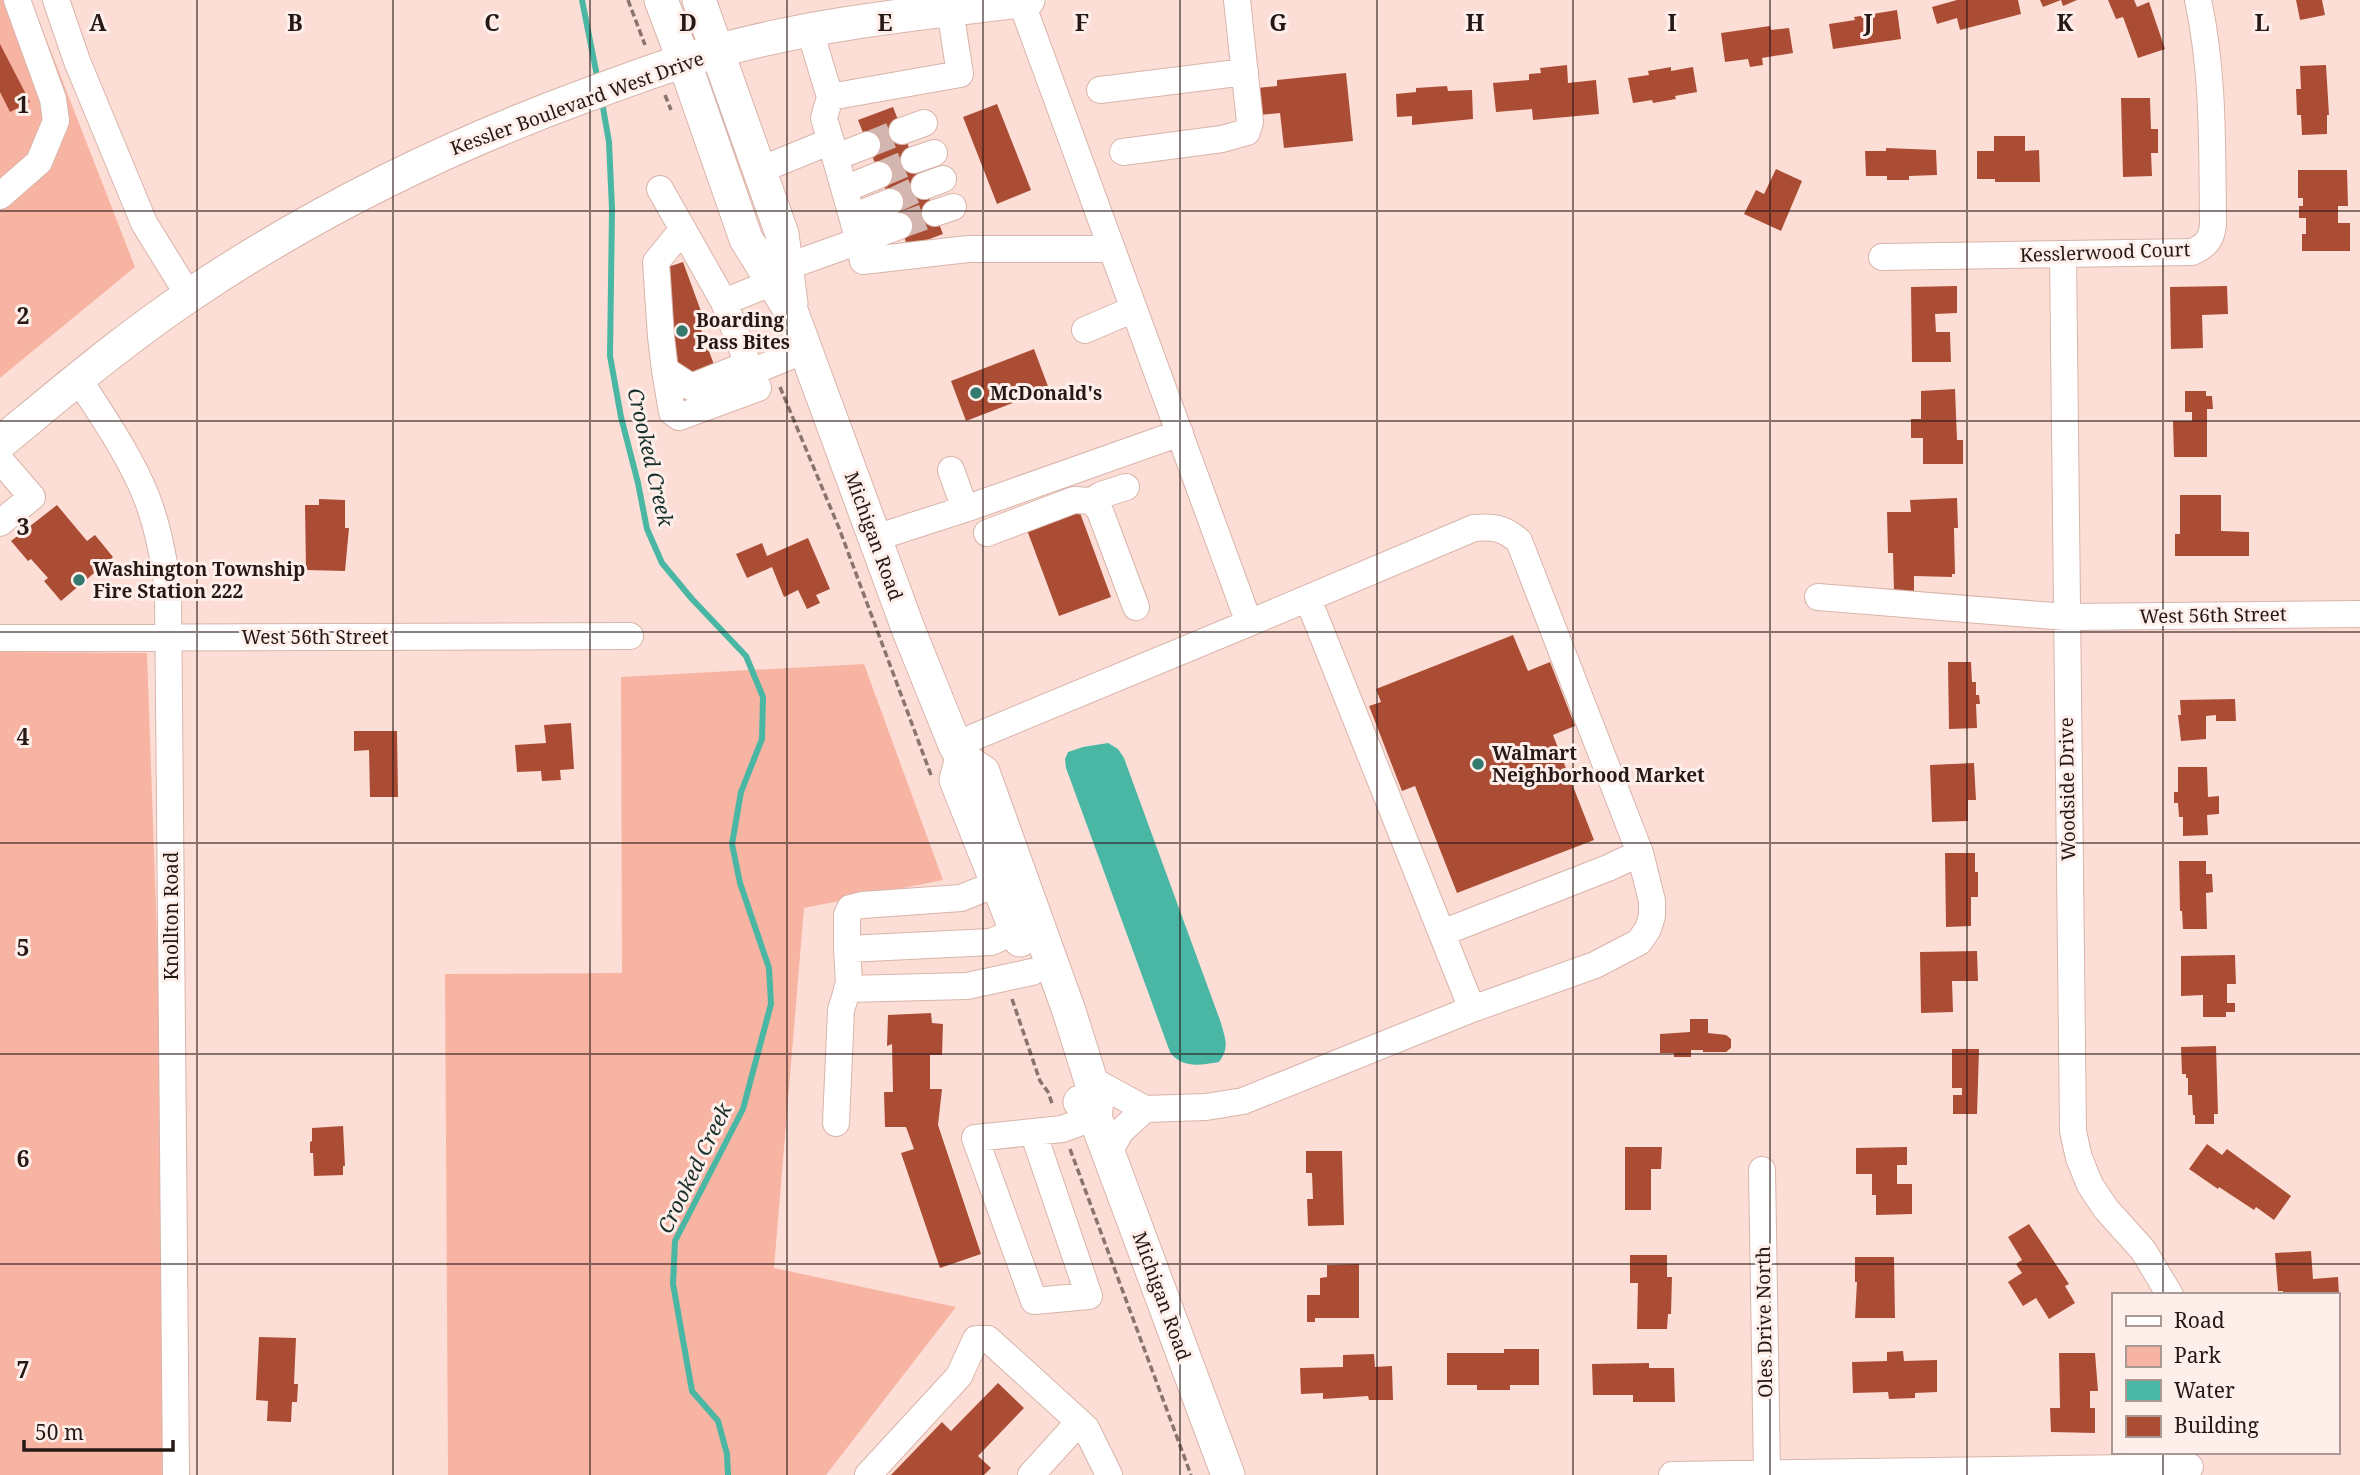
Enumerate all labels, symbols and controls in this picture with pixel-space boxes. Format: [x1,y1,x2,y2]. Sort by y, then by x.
text: A [89,6,107,38]
text: B [287,6,303,38]
text: C [484,6,500,38]
text: D [679,6,697,38]
text: E [877,6,893,38]
text: F [1075,6,1089,38]
text: G [1269,6,1287,38]
text: H [1466,6,1485,38]
text: I [1667,6,1677,38]
text: J [1862,6,1873,38]
text: K [2057,6,2074,38]
text: L [2254,6,2270,38]
street label: Kessler Boulevard West Drive [447,45,707,161]
text: 1 [17,88,30,120]
street label: Kesslerwood Court [2019,236,2191,268]
text: 2 [17,299,30,331]
place label: Boarding Pass Bites [696,307,790,355]
marker: Boarding Pass Bites [674,323,690,339]
place label: McDonald's [990,380,1102,406]
water label: Crooked Creek [621,385,681,530]
marker: McDonald's [968,385,984,401]
street label: Michigan Road [839,468,909,604]
text: 3 [17,510,30,542]
place label: Washington Township Fire Station 222 [93,556,305,604]
marker: Washington Township Fire Station 222 [71,572,87,588]
street label: West 56th Street [2139,601,2287,629]
street label: West 56th Street [241,624,389,650]
street label: Woodside Drive [2053,717,2081,861]
text: 4 [17,720,30,752]
place label: Walmart Neighborhood Market [1492,740,1705,788]
marker: Walmart Neighborhood Market [1470,756,1486,772]
street label: Knollton Road [158,851,184,980]
text: 5 [17,931,30,963]
water label: Crooked Creek [650,1097,738,1238]
text: 6 [17,1142,30,1174]
street label: Michigan Road [1127,1228,1197,1364]
street label: Oles Drive North [1750,1246,1778,1398]
legend [2112,1293,2339,1454]
text: Road [2174,1306,2225,1334]
text: Park [2174,1341,2221,1369]
text: 7 [17,1353,30,1385]
text: Water [2174,1376,2235,1404]
scale bar [24,1408,173,1452]
text: Building [2174,1411,2259,1439]
text: 50 m [35,1418,84,1446]

